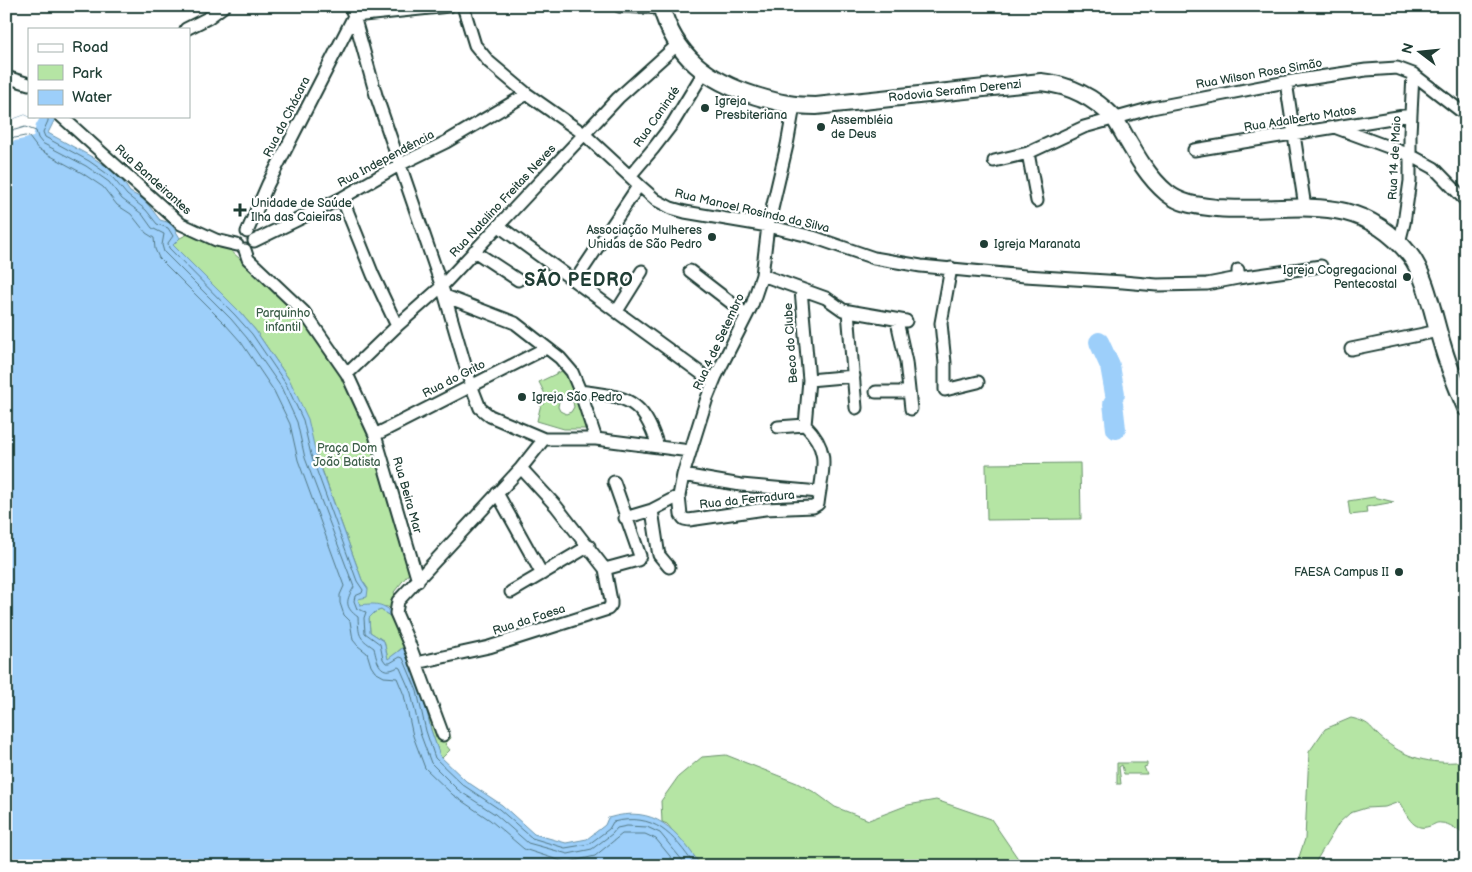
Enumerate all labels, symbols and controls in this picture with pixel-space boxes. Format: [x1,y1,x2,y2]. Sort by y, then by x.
legend [28,28,190,118]
north arrow [1394,28,1444,78]
text: Road [72,38,108,57]
text: N [1398,41,1418,56]
street label: Rua Wilson Rosa Simão [1195,55,1324,93]
text: Park [72,64,103,83]
street label: Rua da Chácara [260,74,314,160]
street label: Rodovia Serafim Derenzi [888,77,1023,105]
street label: Rua Canindé [630,84,684,150]
text: Water [72,88,112,107]
place label: Igreja Presbiteriana [715,94,787,123]
marker: Igreja Presbiteriana [699,102,711,114]
street label: Rua Adalberto Matos [1243,103,1357,135]
place label: Assembléia de Deus [831,113,893,142]
street label: Rua 14 de Maio [1385,115,1405,201]
marker: Assembléia de Deus [815,121,827,133]
street label: Rua Independência [335,127,437,191]
street label: Rua Natalino Freitas Neves [447,141,559,260]
street label: Rua Bandeirantes [112,142,194,218]
street label: Rua Manoel Rosindo da Silva [673,186,831,236]
place label: Unidade de Saúde Ilha das Caieiras [251,196,352,225]
marker: Unidade de Saúde Ilha das Caieiras [233,203,247,217]
place label: Associação Mulheres Unidas de São Pedro [587,223,702,252]
marker: Associação Mulheres Unidas de São Pedro [706,231,718,243]
place label: Igreja Maranata [994,237,1081,252]
marker: Igreja Maranata [978,238,990,250]
place label: Igreja Cogregacional Pentecostal [1283,263,1397,292]
district label: SÃO PEDRO [524,268,634,291]
marker: Igreja Cogregacional Pentecostal [1401,271,1413,283]
street label: Rua 4 de Setembro [690,291,748,393]
street label: Beco do Clube [781,302,801,384]
park label: Parquinho infantil [256,306,311,335]
street label: Rua do Grito [420,357,488,401]
place label: Igreja São Pedro [532,390,623,405]
marker: Igreja São Pedro [516,391,528,403]
park label: Praça Dom João Batista [313,441,381,470]
street label: Rua Beira Mar [389,455,425,536]
street label: Rua da Ferradura [699,488,796,512]
place label: FAESA Campus II [1294,565,1389,580]
marker: FAESA Campus II [1393,566,1405,578]
street label: Rua da Faesa [491,601,567,639]

